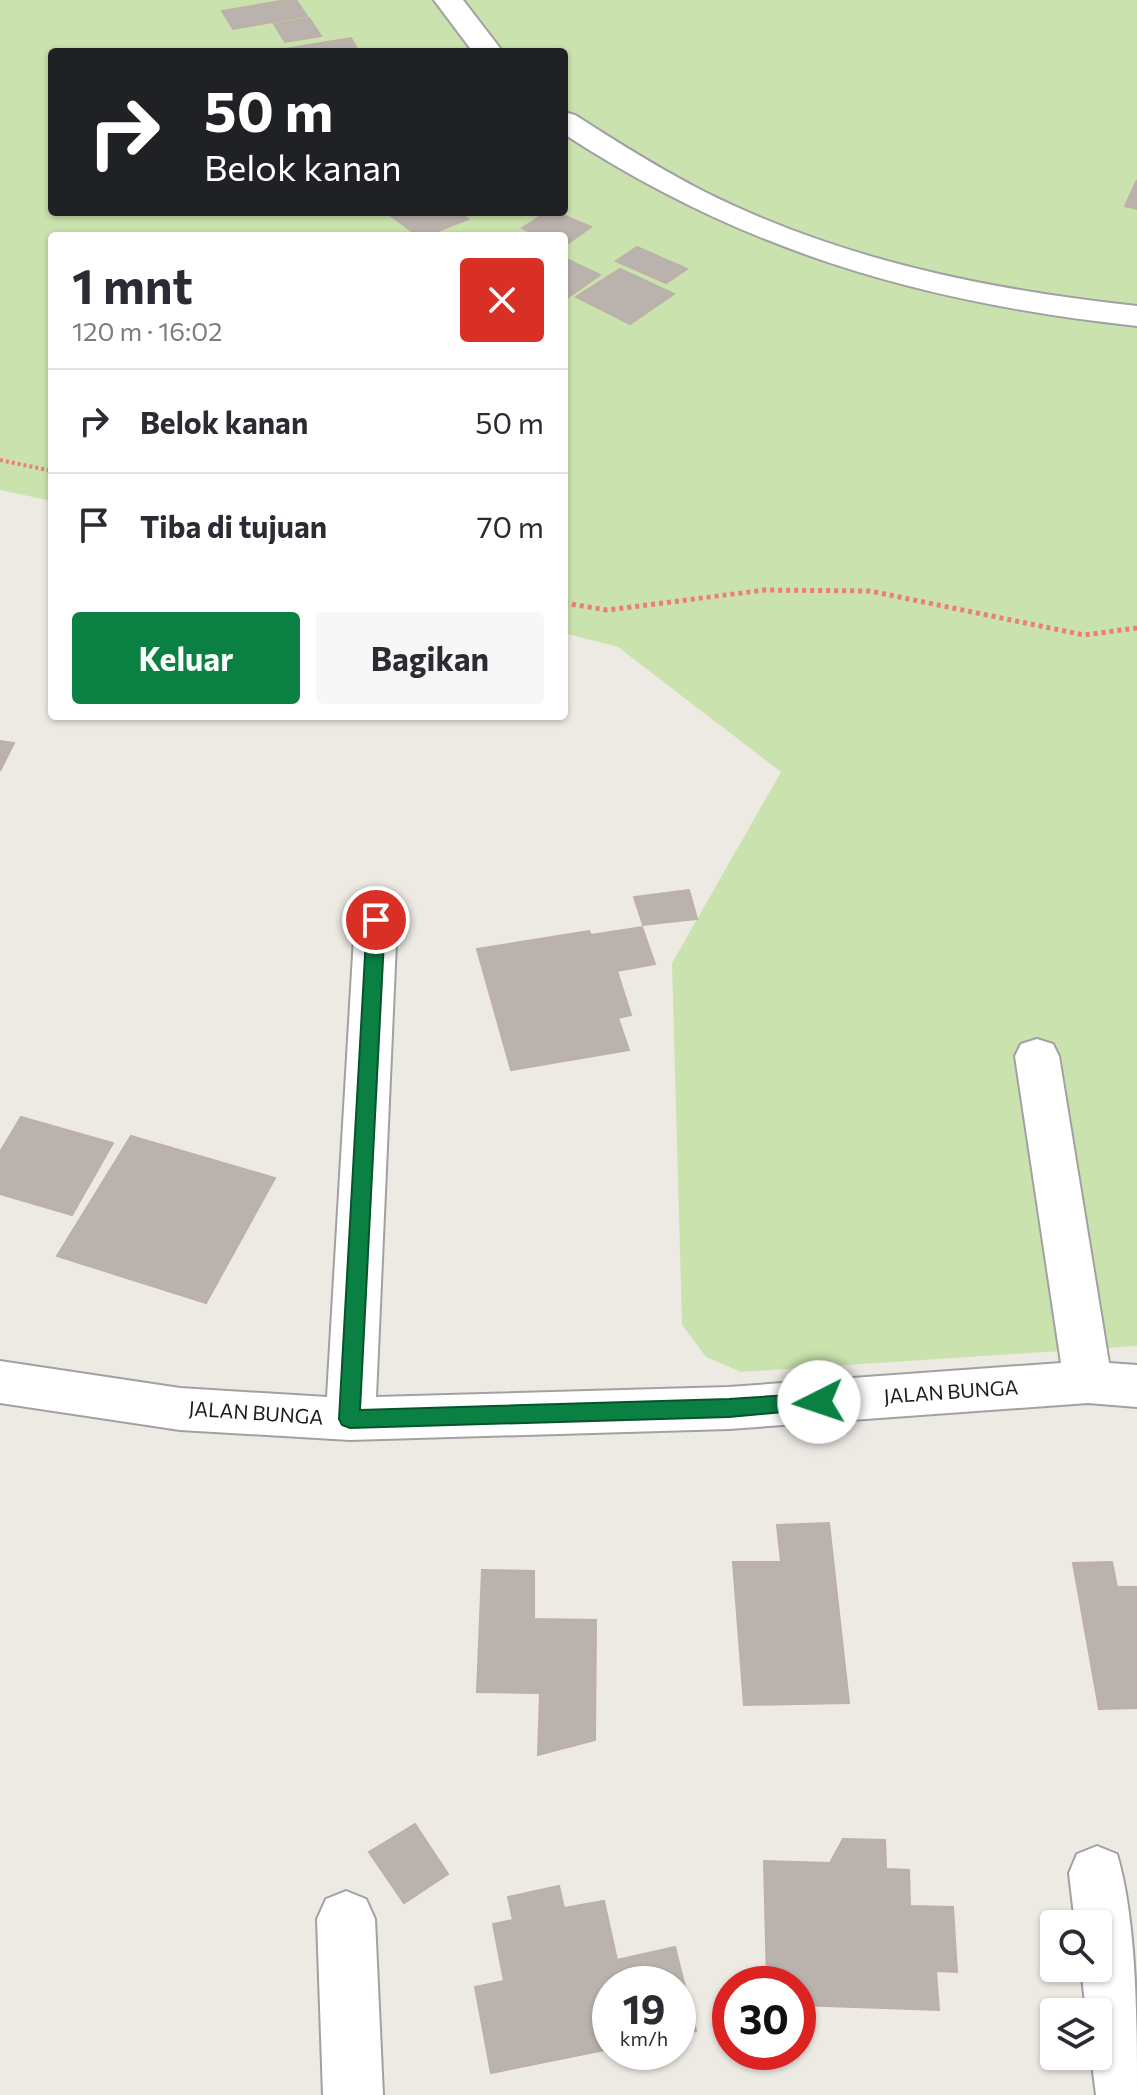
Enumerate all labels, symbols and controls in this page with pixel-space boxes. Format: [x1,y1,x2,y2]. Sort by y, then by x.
text: 50 m [204,75,333,144]
icon: right [72,80,176,184]
text: Belok kanan [204,144,402,188]
text: 1 mnt [72,255,193,314]
button: close [460,258,544,342]
text: 120 m · 16:02 [72,315,223,346]
icon: right [72,399,116,443]
text: Belok kanan [140,403,308,440]
text: 50 m [475,403,544,440]
icon: arrive [72,503,116,547]
text: Tiba di tujuan [140,507,327,544]
text: 70 m [477,507,544,544]
button: Keluar [72,612,300,704]
button: Bagikan [316,612,544,704]
pin [342,886,410,954]
icon: arrive [354,898,398,942]
position arrow [777,1360,861,1444]
street label: JALAN BUNGA [883,1374,1019,1408]
street label: JALAN BUNGA [188,1395,324,1429]
map controls [1040,1910,1112,2070]
button: search [1040,1910,1112,1982]
speed limit sign: 30 [712,1966,816,2070]
text: 19 [623,1983,665,2032]
button: layers [1040,1998,1112,2070]
text: km/h [620,2026,668,2050]

